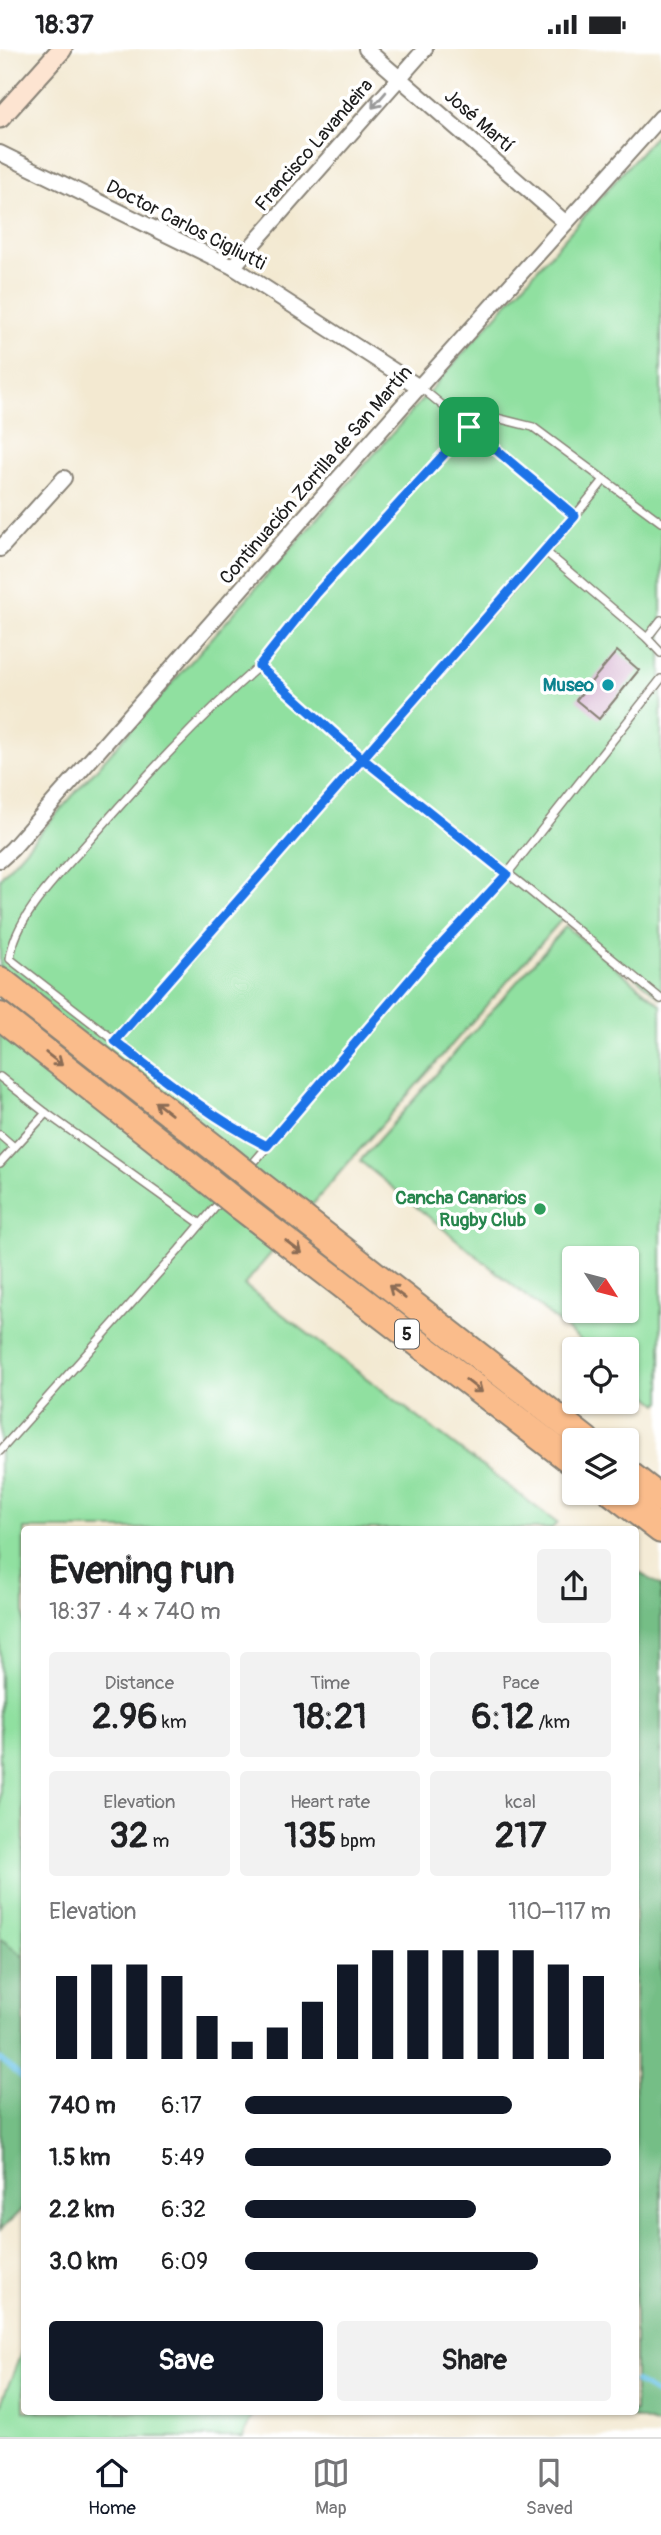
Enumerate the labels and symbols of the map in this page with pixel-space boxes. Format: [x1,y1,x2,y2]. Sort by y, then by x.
street label: Francisco Lavandeira [250,74,378,216]
street label: José Martí [439,84,519,158]
one-way arrow [371,91,387,109]
street label: Doctor Carlos Cigliutti [102,174,270,276]
street label: Continuación Zorrilla de San Martín [214,361,418,589]
pin [439,397,499,457]
place label: Museo [543,673,595,697]
marker: Museo [600,677,616,693]
one-way arrow [44,1051,62,1066]
one-way arrow [154,1100,173,1115]
place label: Cancha Canarios Rugby Club [395,1186,527,1232]
marker: Cancha Canarios Rugby Club [532,1201,548,1217]
one-way arrow [284,1240,302,1255]
north arrow [562,1246,639,1323]
one-way arrow [388,1285,407,1300]
road number: 5 [395,1319,419,1349]
one-way arrow [464,1378,483,1393]

